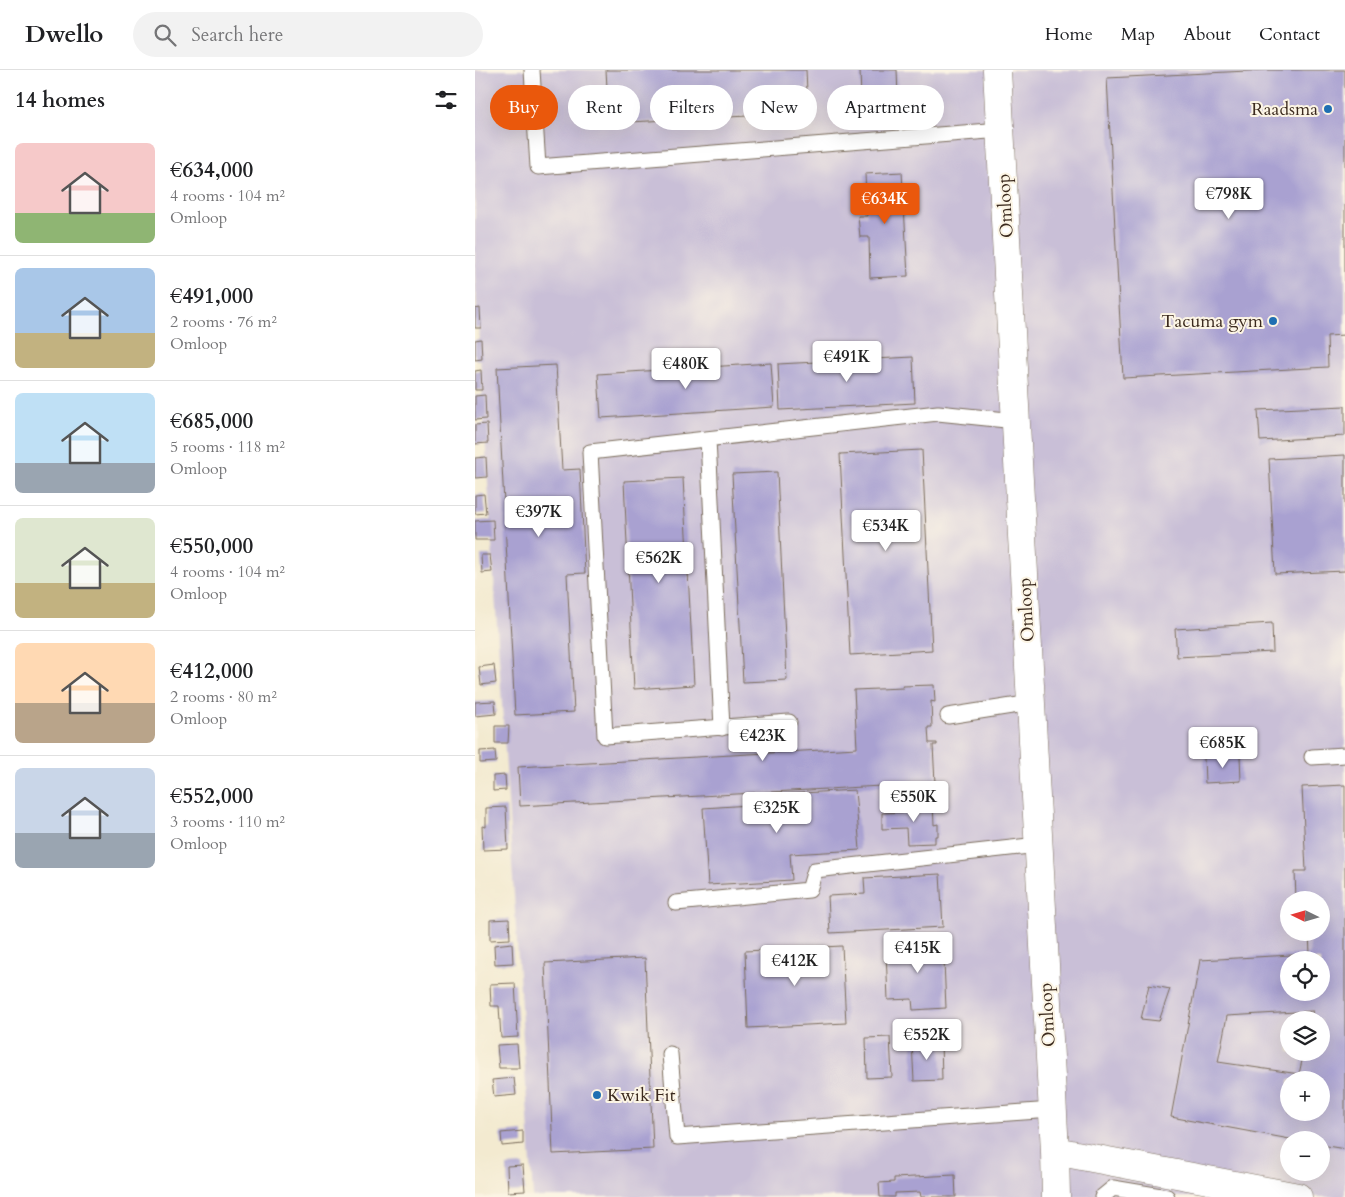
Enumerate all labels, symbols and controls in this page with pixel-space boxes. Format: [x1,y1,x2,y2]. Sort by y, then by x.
search box [133,12,483,57]
text: Dwello [25,18,103,51]
icon: search [151,21,179,49]
text: Search here [191,22,283,48]
text: Home [1045,22,1093,47]
text: Map [1121,22,1155,47]
text: About [1183,22,1231,47]
text: Contact [1259,22,1320,47]
chip: Buy [490,85,558,130]
chip: Rent [568,85,640,130]
chip: Filters [650,85,733,130]
chip: New [743,85,817,130]
chip: Apartment [827,85,944,130]
text: 14 homes [15,86,105,115]
icon: filters [432,86,460,114]
place label: Raadsma [1251,97,1318,122]
marker: Raadsma [1322,103,1334,115]
text: €634,000 [170,156,253,185]
icon: home [55,163,115,223]
street label: Omloop [991,173,1020,239]
pin: €798K [1194,178,1264,220]
pin: €634K [850,182,920,225]
text: €798K [1205,183,1253,205]
text: 4 rooms · 104 m² [170,185,285,207]
text: €634K [861,188,909,210]
text: Omloop [170,207,227,229]
text: €491,000 [170,282,253,311]
icon: home [55,288,115,348]
place label: Tacuma gym [1161,309,1264,334]
text: 2 rooms · 76 m² [170,311,277,333]
marker: Tacuma gym [1267,315,1279,327]
text: Omloop [170,333,227,355]
pin: €491K [812,340,882,383]
text: €491K [823,346,871,368]
pin: €480K [651,348,721,390]
text: €480K [662,353,710,375]
text: €685,000 [170,407,253,436]
icon: home [55,413,115,473]
text: 5 rooms · 118 m² [170,436,285,458]
text: Omloop [170,458,227,480]
pin: €397K [504,496,574,538]
text: €397K [515,501,563,523]
pin: €534K [851,510,921,552]
text: €534K [862,515,910,537]
text: €550,000 [170,532,253,561]
icon: home [55,538,115,598]
pin: €562K [624,542,694,584]
text: €562K [635,547,683,569]
text: 4 rooms · 104 m² [170,561,285,583]
street label: Omloop [1012,577,1041,643]
text: Omloop [170,583,227,605]
text: €412,000 [170,657,253,686]
icon: home [55,663,115,723]
text: 2 rooms · 80 m² [170,686,277,708]
text: Omloop [170,708,227,730]
pin: €423K [728,720,798,762]
text: €423K [739,725,787,747]
pin: €685K [1188,726,1258,769]
text: €685K [1199,732,1247,754]
pin: €550K [879,780,949,823]
text: €552,000 [170,782,253,811]
text: €550K [890,786,938,808]
icon: home [55,788,115,848]
pin: €325K [742,792,812,834]
text: €325K [753,797,801,819]
text: 3 rooms · 110 m² [170,811,285,833]
text: Omloop [170,833,227,855]
north arrow [1280,891,1330,941]
map controls [1280,891,1330,1181]
pin: €415K [883,932,953,974]
text: €415K [894,937,942,959]
pin: €412K [760,944,830,987]
text: €412K [771,950,819,972]
button: locate [1280,951,1330,1001]
street label: Omloop [1033,982,1062,1048]
button: layers [1280,1011,1330,1061]
pin: €552K [892,1018,962,1061]
text: €552K [903,1024,951,1046]
button: + [1280,1071,1330,1121]
place label: Kwik Fit [607,1083,676,1108]
marker: Kwik Fit [591,1089,603,1101]
button: − [1280,1131,1330,1181]

